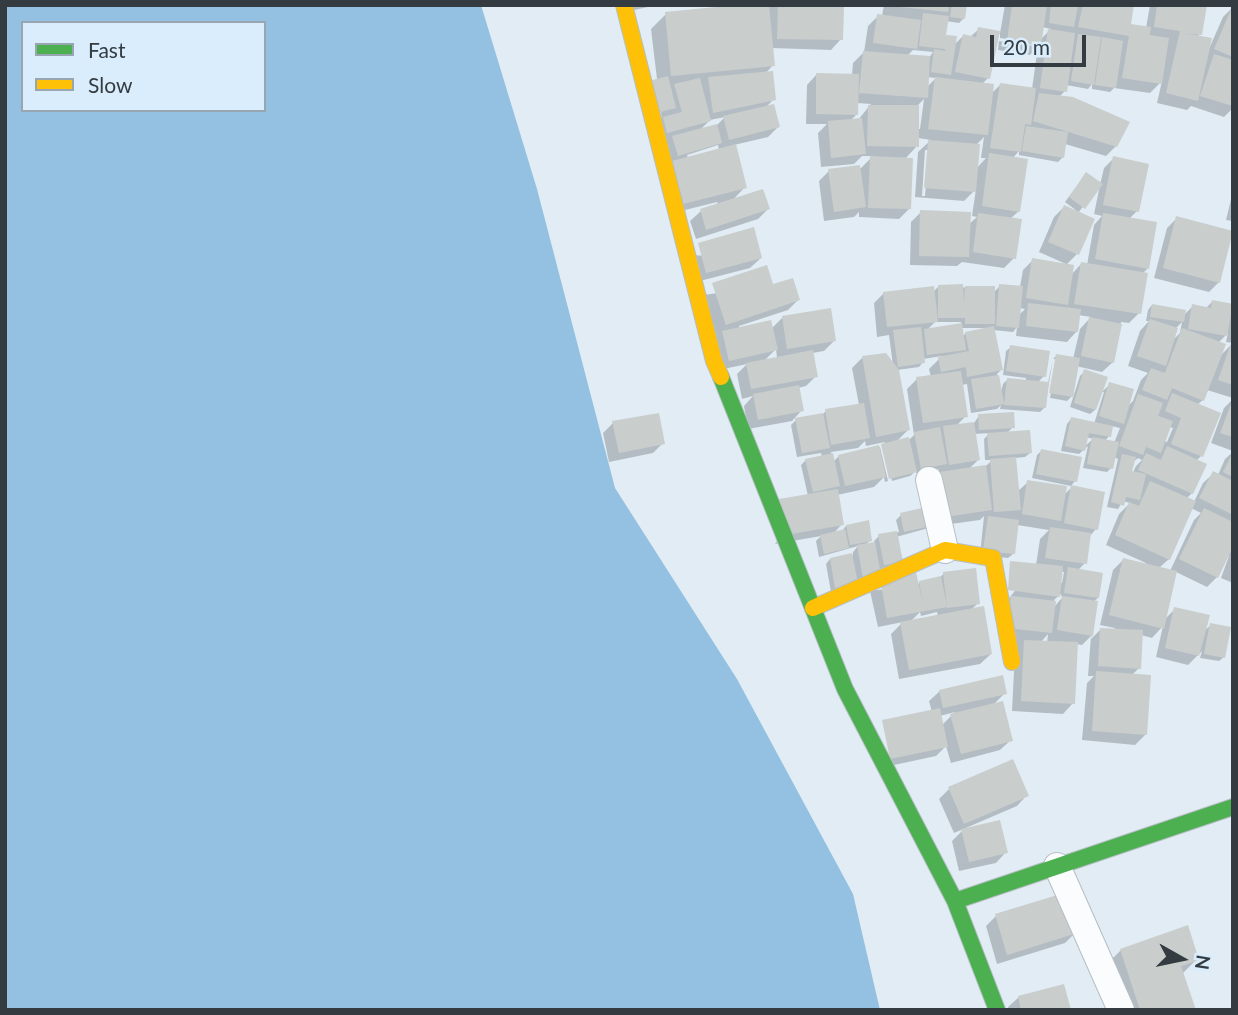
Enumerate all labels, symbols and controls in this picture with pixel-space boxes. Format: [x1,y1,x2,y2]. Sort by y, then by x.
legend [21,21,266,112]
scale bar [993,21,1089,65]
text: 20 m [1003,34,1050,59]
text: Fast [88,37,125,62]
text: Slow [88,72,132,97]
north arrow [1147,924,1217,994]
text: N [1191,953,1216,971]

